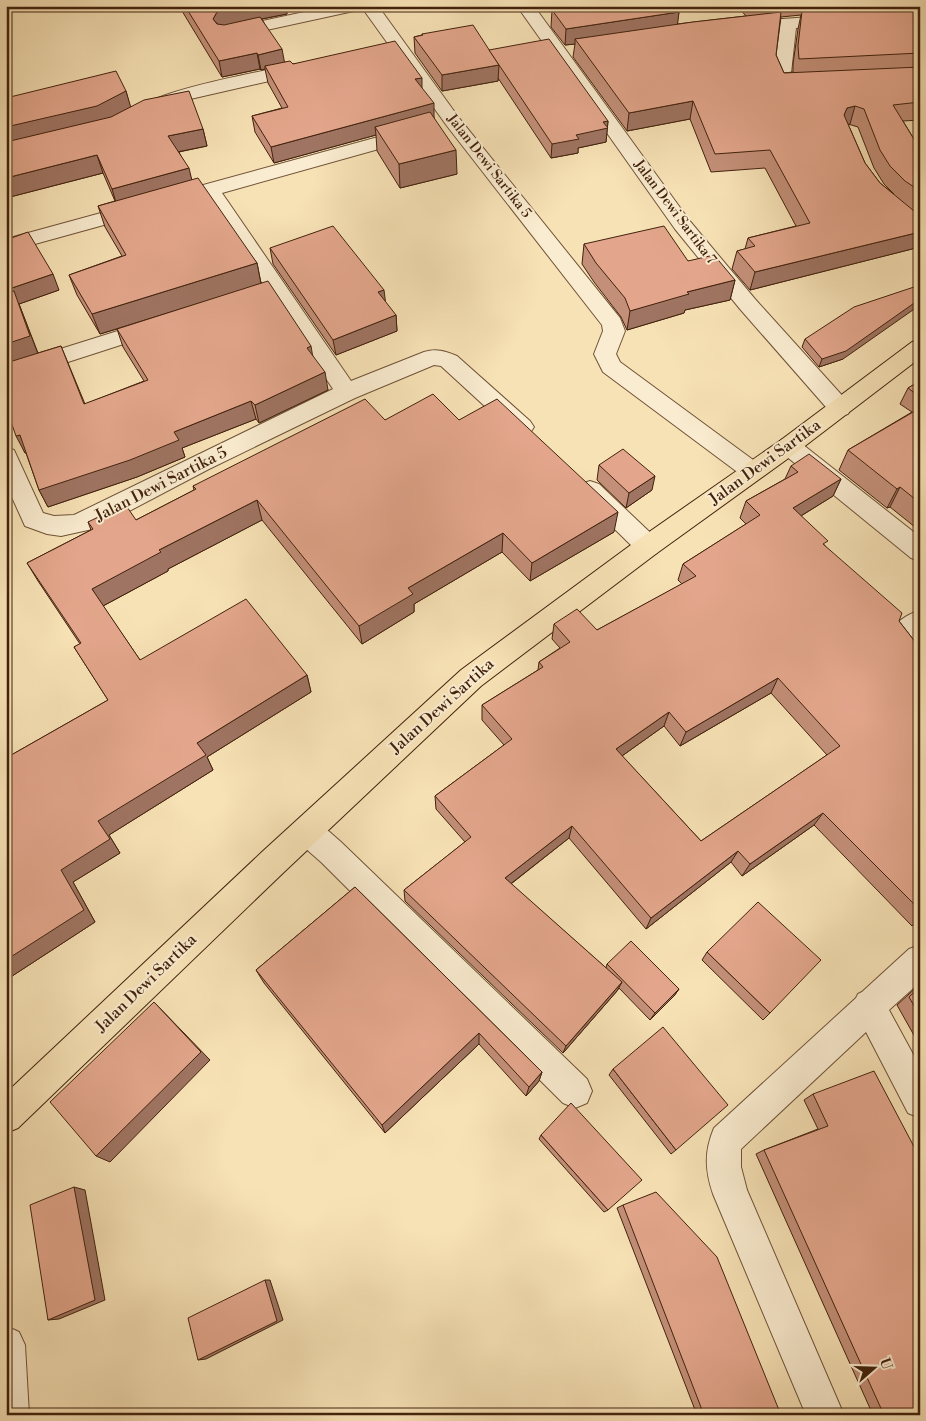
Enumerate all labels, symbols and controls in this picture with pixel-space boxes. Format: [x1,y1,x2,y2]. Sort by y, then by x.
street label: Jalan Dewi Sartika 5 [442,110,535,222]
street label: Jalan Dewi Sartika 7 [629,155,720,268]
street label: Jalan Dewi Sartika [704,414,825,510]
street label: Jalan Dewi Sartika 5 [91,442,230,526]
street label: Jalan Dewi Sartika [385,653,499,759]
street label: Jalan Dewi Sartika [90,929,201,1037]
north arrow [848,1344,898,1394]
text: U [875,1356,896,1372]

